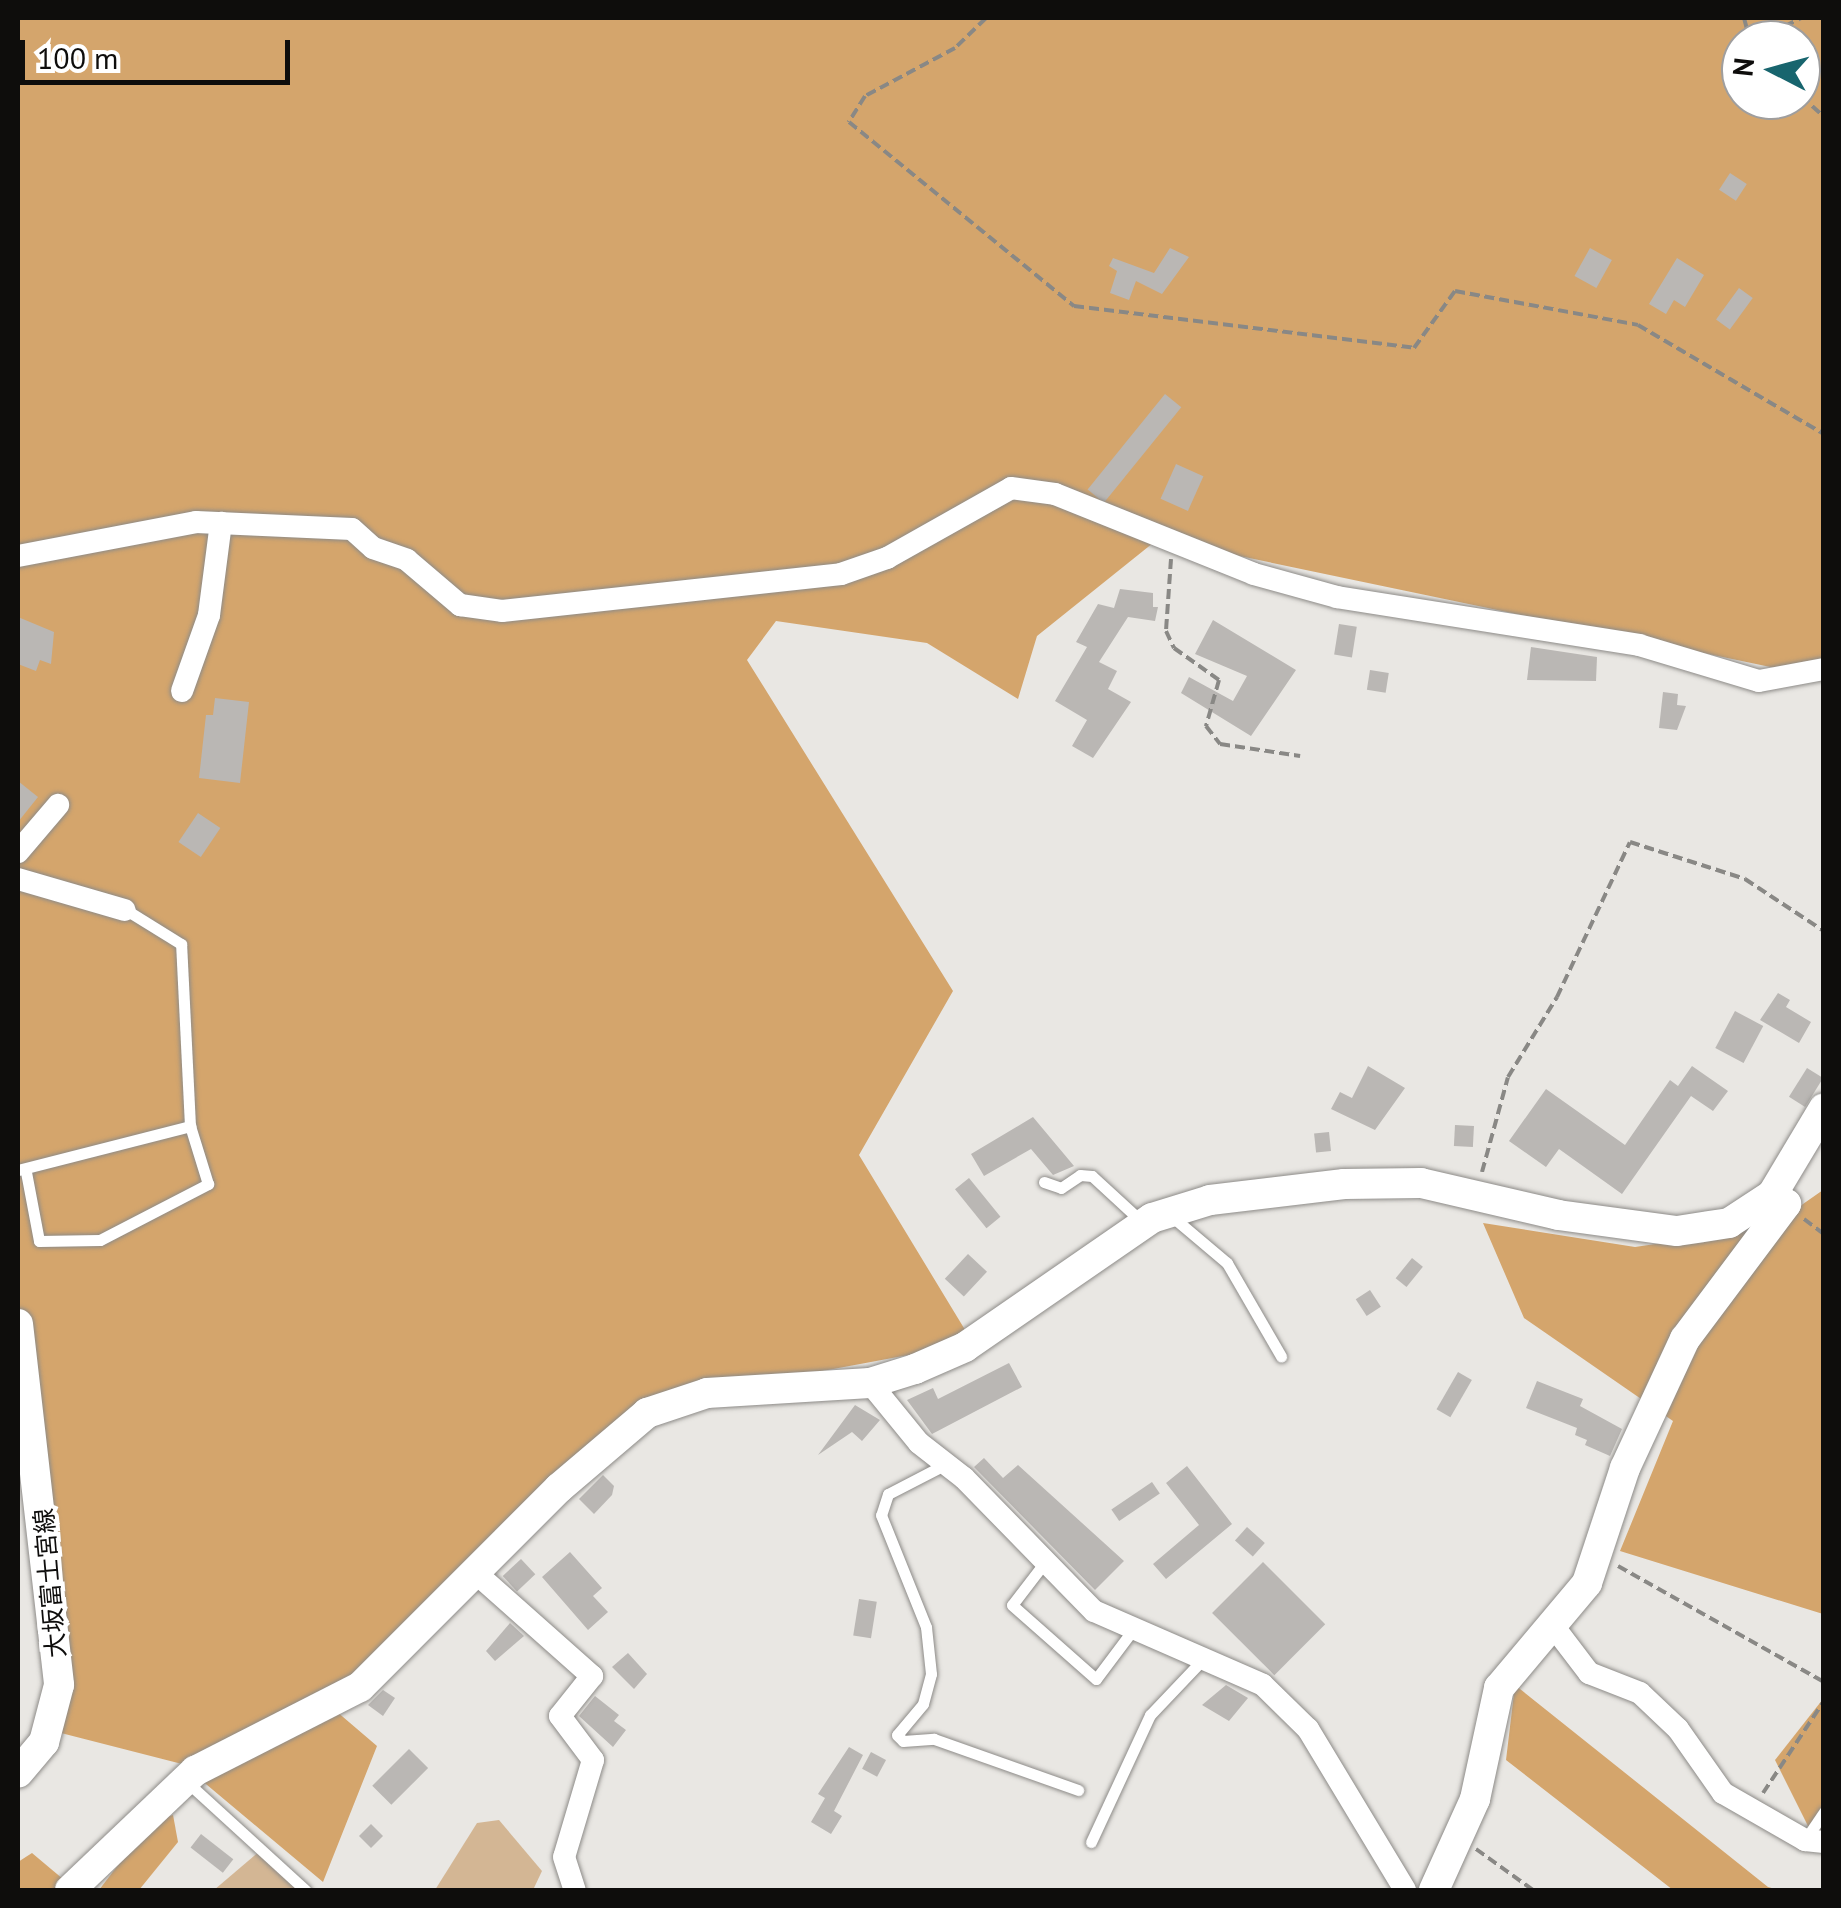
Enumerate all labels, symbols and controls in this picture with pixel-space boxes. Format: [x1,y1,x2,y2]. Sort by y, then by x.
scale bar [25,20,295,82]
north arrow [1721,20,1821,120]
text: 100 m [37,38,118,77]
text: N [1723,56,1762,78]
street label: 大坂富士宮線 [29,1507,71,1659]

